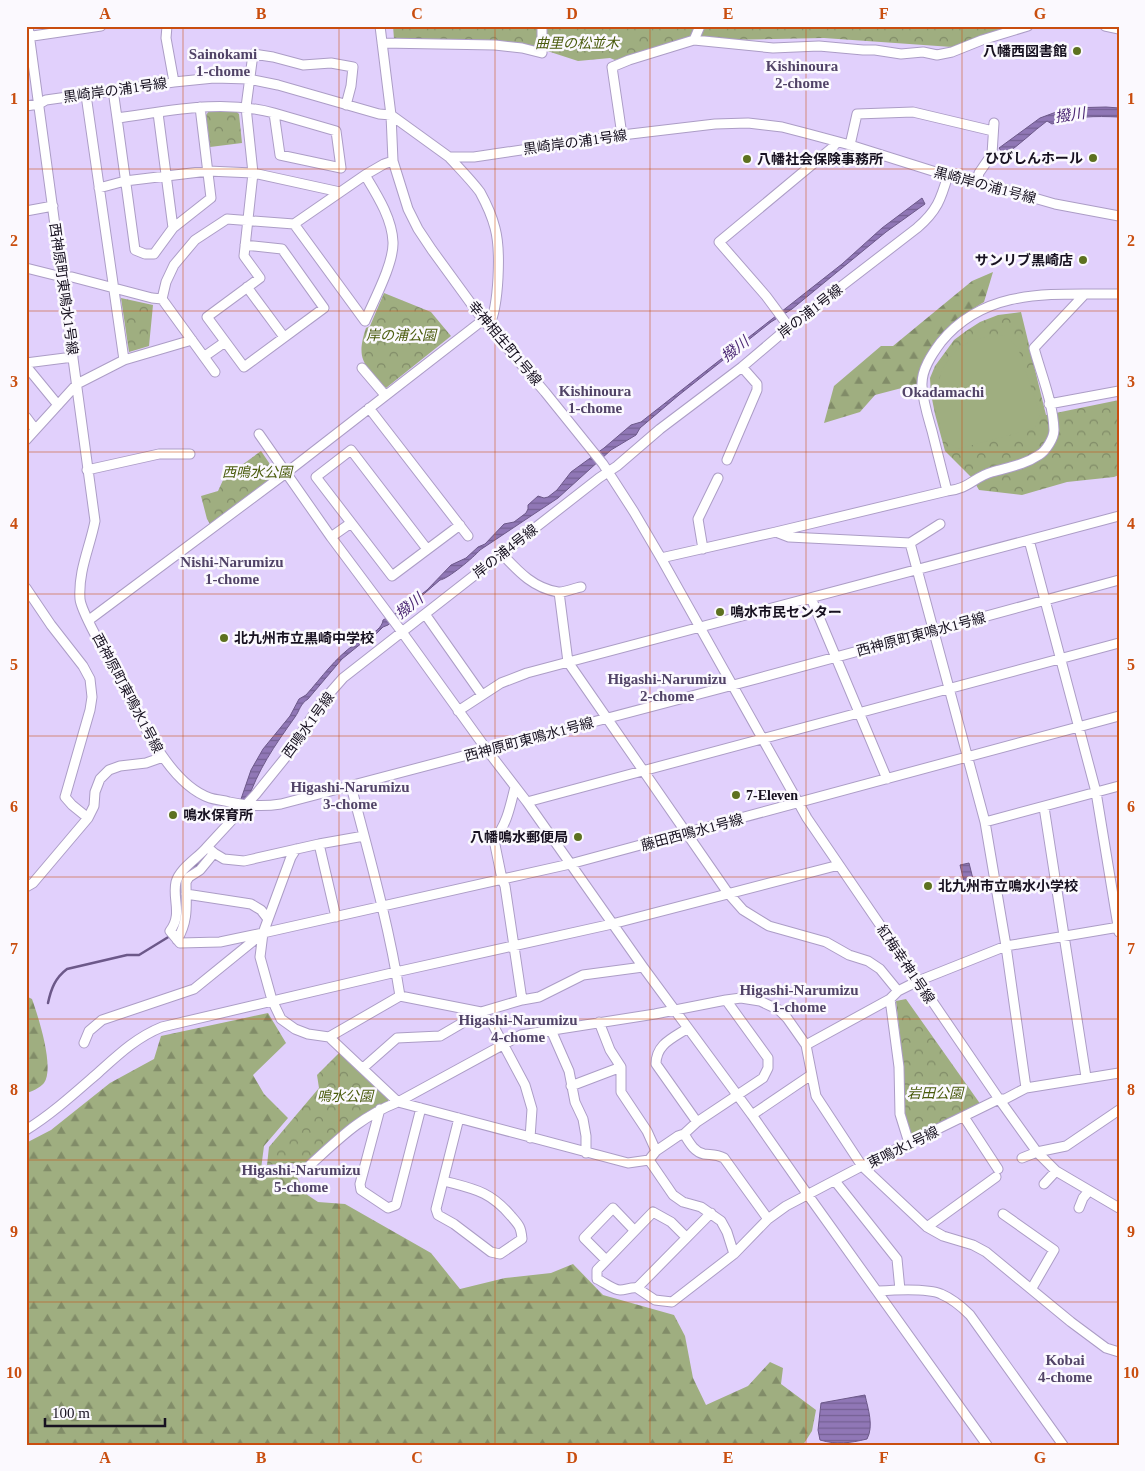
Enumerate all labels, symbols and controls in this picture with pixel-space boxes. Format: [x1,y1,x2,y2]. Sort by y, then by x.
text: A [99,5,111,22]
text: B [256,5,267,22]
text: C [411,5,423,22]
text: D [566,5,578,22]
text: E [723,5,733,22]
text: F [879,5,889,22]
text: G [1034,5,1047,22]
park label: 曲里の松並木 [535,36,621,51]
place label: 八幡西図書館 [983,44,1067,59]
marker: 八幡西図書館 [1071,45,1083,57]
district label: Sainokami 1-chome [189,46,257,79]
district label: Kishinoura 2-chome [766,58,839,91]
street label: 黒崎岸の浦1号線 [62,76,168,105]
text: 1 [10,90,18,107]
text: 1 [1127,90,1135,107]
water label: 撥川 [1054,105,1088,125]
street label: 黒崎岸の浦1号線 [522,128,628,157]
place label: 八幡社会保険事務所 [757,151,883,167]
place label: ひびしんホール [985,151,1083,166]
marker: ひびしんホール [1087,152,1099,164]
marker: 八幡社会保険事務所 [741,153,753,165]
street label: 黒崎岸の浦1号線 [932,165,1038,206]
street label: 西神原町東鳴水1号線 [47,222,80,356]
text: 2 [10,232,18,249]
text: 2 [1127,232,1135,249]
place label: サンリブ黒崎店 [975,252,1073,268]
marker: サンリブ黒崎店 [1077,254,1089,266]
street label: 岸の浦1号線 [775,282,845,341]
street label: 幸神相生町1号線 [465,298,544,388]
park label: 岸の浦公園 [366,328,438,343]
water label: 撥川 [718,332,753,365]
text: 3 [10,373,18,390]
text: 3 [1127,373,1135,390]
district label: Kishinoura 1-chome [559,383,632,416]
district label: Okadamachi [902,384,984,400]
park label: 西鳴水公園 [222,465,294,480]
text: 4 [10,515,18,532]
text: 4 [1127,515,1135,532]
street label: 岸の浦4号線 [470,522,540,581]
district label: Nishi-Narumizu 1-chome [180,554,284,587]
water label: 撥川 [392,589,427,622]
place label: 鳴水市民センター [730,605,842,620]
marker: 鳴水市民センター [714,606,726,618]
street label: 西神原町東鳴水1号線 [855,610,987,659]
place label: 北九州市立黒崎中学校 [234,630,374,646]
street label: 西神原町東鳴水1号線 [90,631,165,755]
marker: 北九州市立黒崎中学校 [218,632,230,644]
text: 5 [10,656,18,673]
text: 5 [1127,656,1135,673]
district label: Higashi-Narumizu 2-chome [607,671,727,704]
street label: 西鳴水1号線 [280,690,337,761]
street label: 西神原町東鳴水1号線 [463,715,595,764]
district label: Higashi-Narumizu 3-chome [290,779,410,812]
place label: 7-Eleven [746,788,798,803]
marker: 7-Eleven [730,789,742,801]
text: 6 [10,798,18,815]
text: 6 [1127,798,1135,815]
place label: 鳴水保育所 [183,808,253,823]
marker: 鳴水保育所 [167,809,179,821]
street label: 藤田西鳴水1号線 [639,812,745,853]
place label: 八幡鳴水郵便局 [470,830,568,845]
marker: 八幡鳴水郵便局 [572,831,584,843]
place label: 北九州市立鳴水小学校 [938,878,1078,894]
marker: 北九州市立鳴水小学校 [922,880,934,892]
street label: 紅梅幸神1号線 [874,922,938,1006]
text: 7 [10,940,18,957]
text: 7 [1127,940,1135,957]
district label: Higashi-Narumizu 1-chome [739,982,859,1015]
district label: Higashi-Narumizu 4-chome [458,1012,578,1045]
text: 8 [10,1081,18,1098]
text: 8 [1127,1081,1135,1098]
park label: 岩田公園 [907,1086,965,1101]
park label: 鳴水公園 [317,1089,375,1104]
street label: 東鳴水1号線 [865,1124,941,1171]
district label: Higashi-Narumizu 5-chome [241,1162,361,1195]
text: 9 [10,1223,18,1240]
text: 9 [1127,1223,1135,1240]
district label: Kobai 4-chome [1038,1352,1092,1385]
text: 10 [6,1364,22,1381]
text: 10 [1123,1364,1139,1381]
scale bar [45,1396,165,1428]
text: 100 m [52,1405,90,1421]
text: A [99,1449,111,1466]
text: B [256,1449,267,1466]
text: C [411,1449,423,1466]
text: D [566,1449,578,1466]
text: E [723,1449,733,1466]
text: F [879,1449,889,1466]
text: G [1034,1449,1047,1466]

